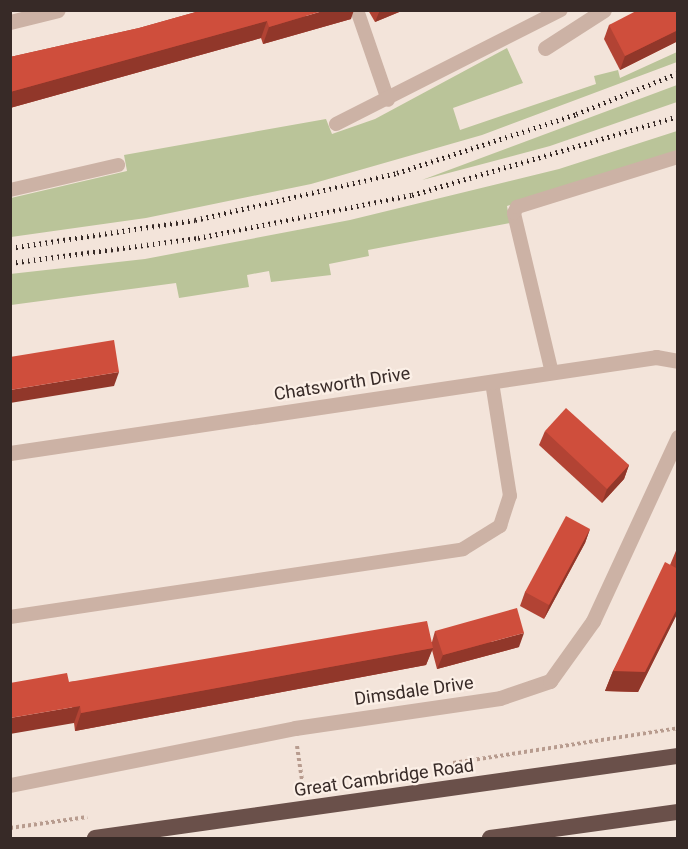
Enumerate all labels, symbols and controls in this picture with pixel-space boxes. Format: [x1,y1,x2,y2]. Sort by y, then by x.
street label: Chatsworth Drive [272,363,412,405]
street label: Dimsdale Drive [353,672,475,710]
street label: Great Cambridge Road [293,755,475,801]

